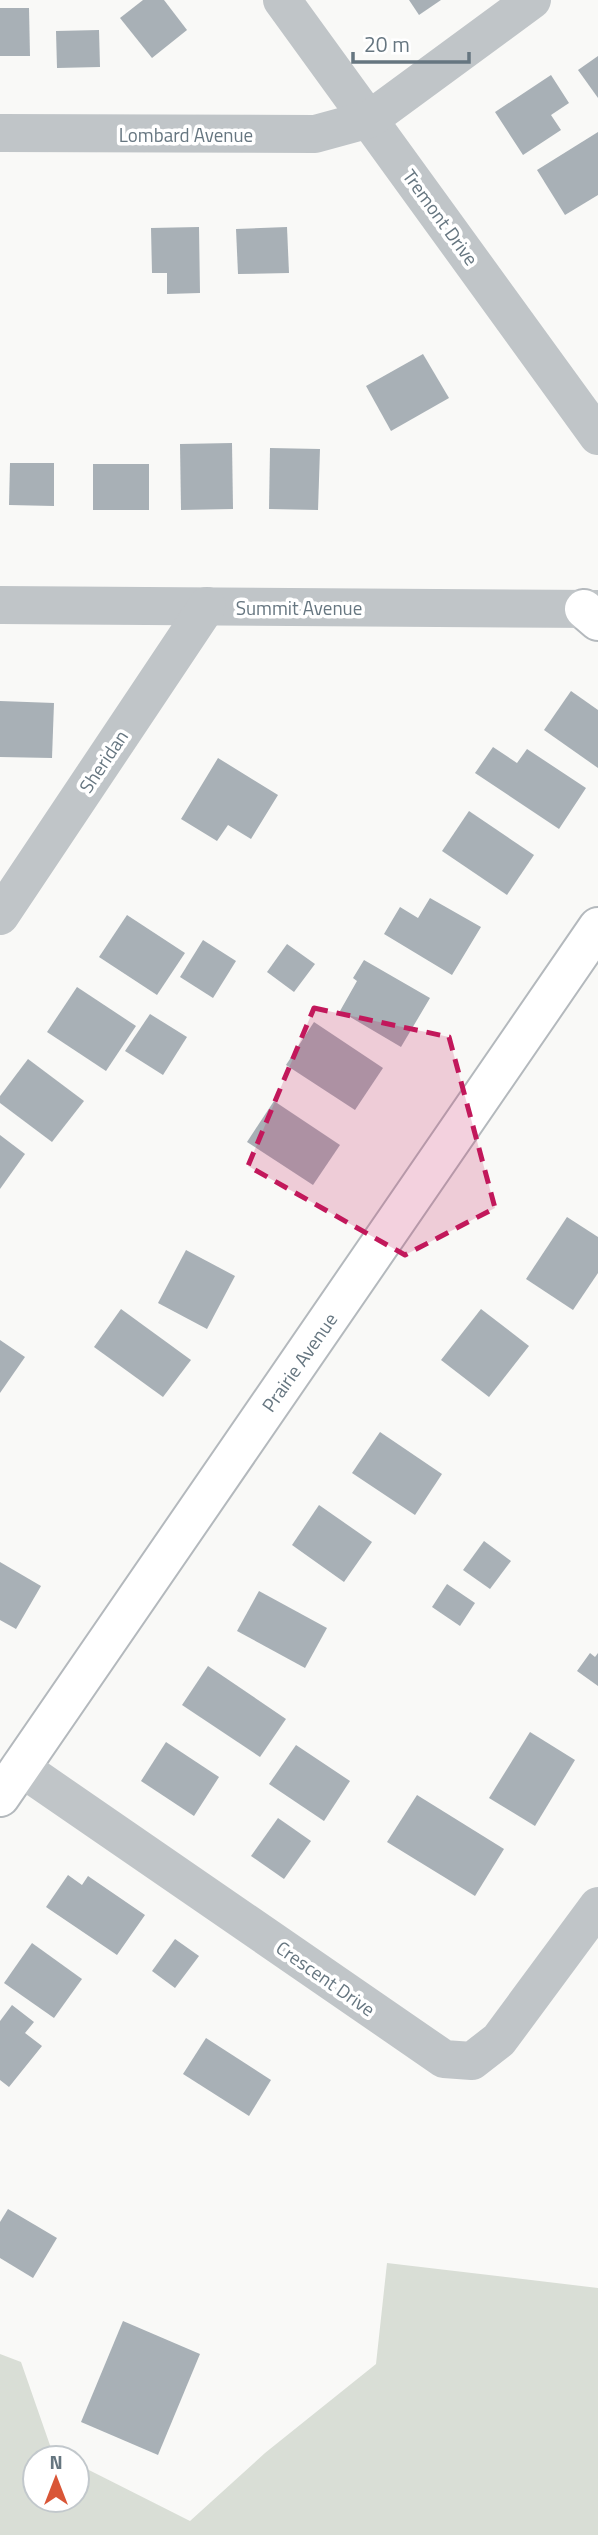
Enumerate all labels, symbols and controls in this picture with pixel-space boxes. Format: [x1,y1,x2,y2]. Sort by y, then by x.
scale bar [353,21,468,65]
text: 20 m [364,28,410,60]
street label: Lombard Avenue [119,120,253,149]
street label: Tremont Drive [396,163,486,271]
street label: Summit Avenue [236,593,362,622]
street label: Sheridan [71,724,135,798]
street label: Prairie Avenue [254,1306,344,1418]
street label: Crescent Drive [270,1933,382,2023]
north arrow [21,2444,91,2514]
text: N [49,2447,63,2476]

